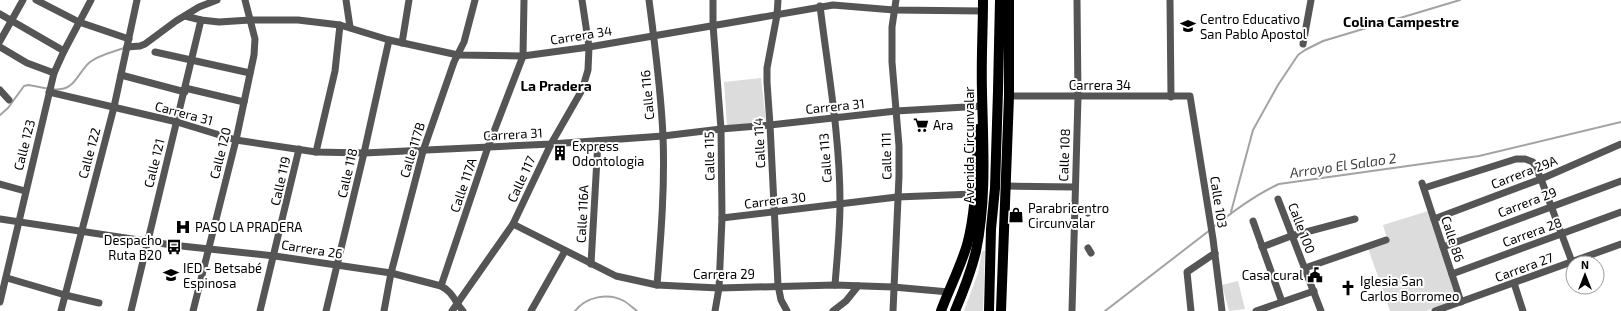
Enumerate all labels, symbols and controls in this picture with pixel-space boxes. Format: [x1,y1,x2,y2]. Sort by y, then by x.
place label: Centro Educativo San Pablo Apostol [1200,11,1307,42]
district label: Colina Campestre [1343,13,1459,30]
school or university icon: Centro Educativo San Pablo Apostol [1179,17,1197,35]
street label: Carrera 34 [549,22,613,48]
street label: Calle 116 [637,69,657,121]
district label: La Pradera [520,77,592,94]
street label: Carrera 34 [1069,77,1131,93]
street label: Avenida Circunvalar [961,86,977,204]
street label: Carrera 31 [805,95,865,117]
street label: Carrera 31 [153,98,215,128]
supermarket icon: Ara [912,116,930,134]
street label: Calle 114 [750,117,768,169]
place label: Ara [933,117,953,133]
street label: Calle 123 [10,118,38,172]
street label: Calle 117B [396,120,428,180]
street label: Carrera 31 [483,124,543,144]
street label: Calle 122 [75,126,103,180]
street label: Calle 120 [206,126,234,180]
street label: Calle 108 [1055,128,1073,182]
street label: Calle 115 [701,131,717,181]
street label: Calle 111 [878,132,894,180]
street label: Calle 113 [815,133,835,183]
street label: Calle 121 [140,137,168,189]
place label: Express Odontologia [572,138,644,169]
building icon: Express Odontologia [551,144,569,162]
street label: Calle 118 [334,147,360,199]
water label: Arroyo El Salao 2 [1288,149,1398,181]
street label: Carrera 29A [1489,152,1559,192]
street label: Calle 117 [503,153,539,205]
street label: Calle 119 [267,155,293,207]
street label: Calle 117A [446,156,480,214]
street label: Calle 103 [1207,175,1231,229]
street label: Carrera 29 [1495,183,1559,221]
street label: Calle 116A [572,185,592,243]
street label: Carrera 30 [743,188,807,212]
place label: Parabricentro Circunvalar [1028,200,1109,231]
street label: Calle 100 [1285,200,1319,256]
shop icon: Parabricentro Circunvalar [1007,206,1025,224]
street label: Calle 86 [1438,214,1468,264]
street label: Carrera 28 [1500,214,1564,250]
hospital icon: PASO LA PRADERA [174,218,192,236]
place label: PASO LA PRADERA [195,219,302,235]
place label: Despacho Ruta B20 [104,232,162,263]
street label: Carrera 26 [280,236,344,262]
bus stop icon: Despacho Ruta B20 [165,238,183,256]
street label: Carrera 27 [1493,249,1556,285]
north arrow [1565,255,1605,295]
text: N [1581,258,1589,271]
place label: IED - Betsabé Espinosa [183,260,262,291]
school or university icon: IED - Betsabé Espinosa [162,266,180,284]
street label: Carrera 29 [693,266,755,282]
public building icon: Casa cural [1306,266,1324,284]
place label: Casa cural [1242,267,1303,283]
place label: Iglesia San Carlos Borromeo [1360,273,1459,304]
church icon: Iglesia San Carlos Borromeo [1339,279,1357,297]

